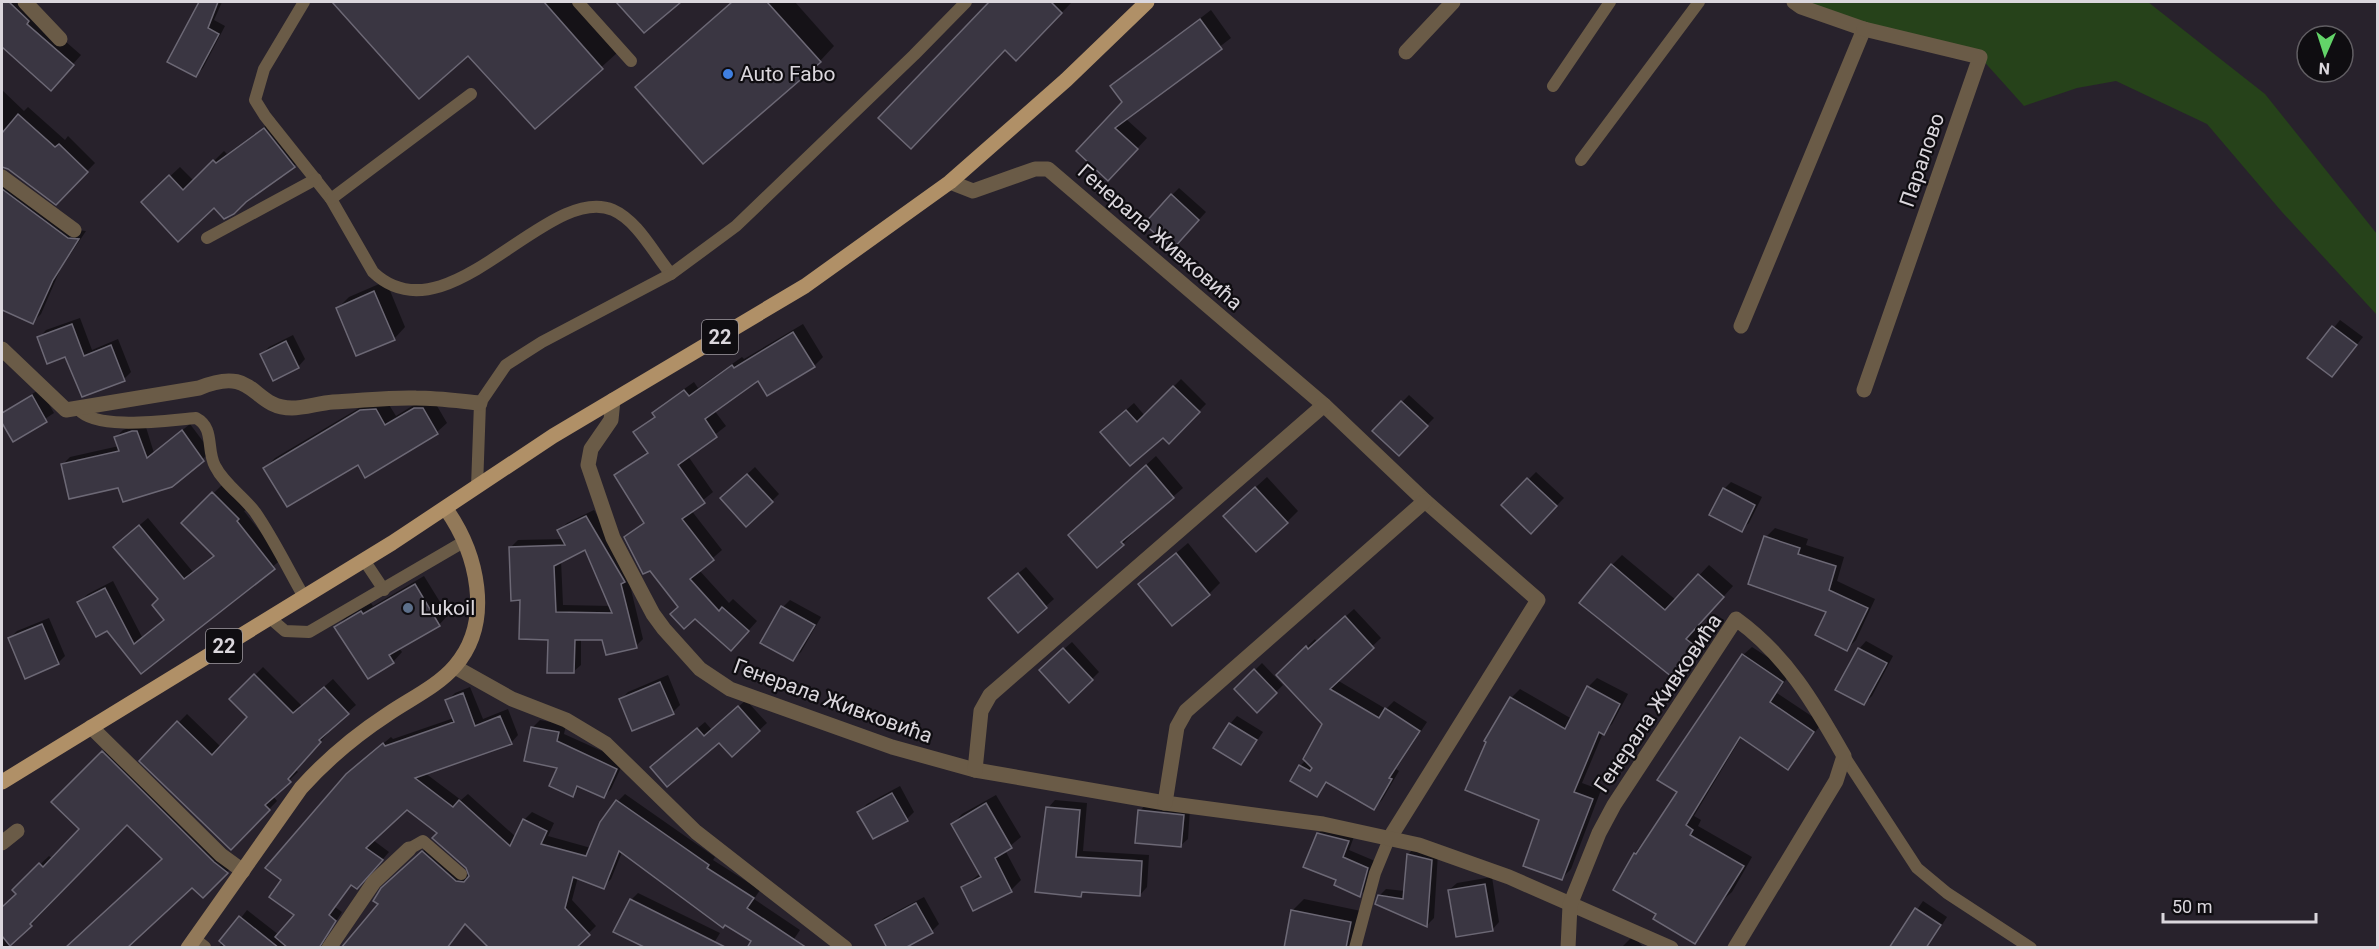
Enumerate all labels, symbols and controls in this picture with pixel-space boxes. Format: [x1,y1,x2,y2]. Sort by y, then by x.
north arrow [2295,24,2355,84]
text: N [2318,59,2330,78]
place label: Auto Fabo [740,62,835,86]
marker: Auto Fabo [721,67,735,81]
street label: Паралово [1895,110,1949,210]
street label: Генерала Живковића [1073,159,1247,315]
road number: 22 [702,320,738,354]
place label: Lukoil [420,596,475,620]
marker: Lukoil [401,601,415,615]
street label: Генерала Живковића [1589,609,1727,797]
road number: 22 [206,629,242,663]
street label: Генерала Живковића [730,654,936,748]
scale bar [2163,886,2316,924]
text: 50 m [2172,896,2212,917]

